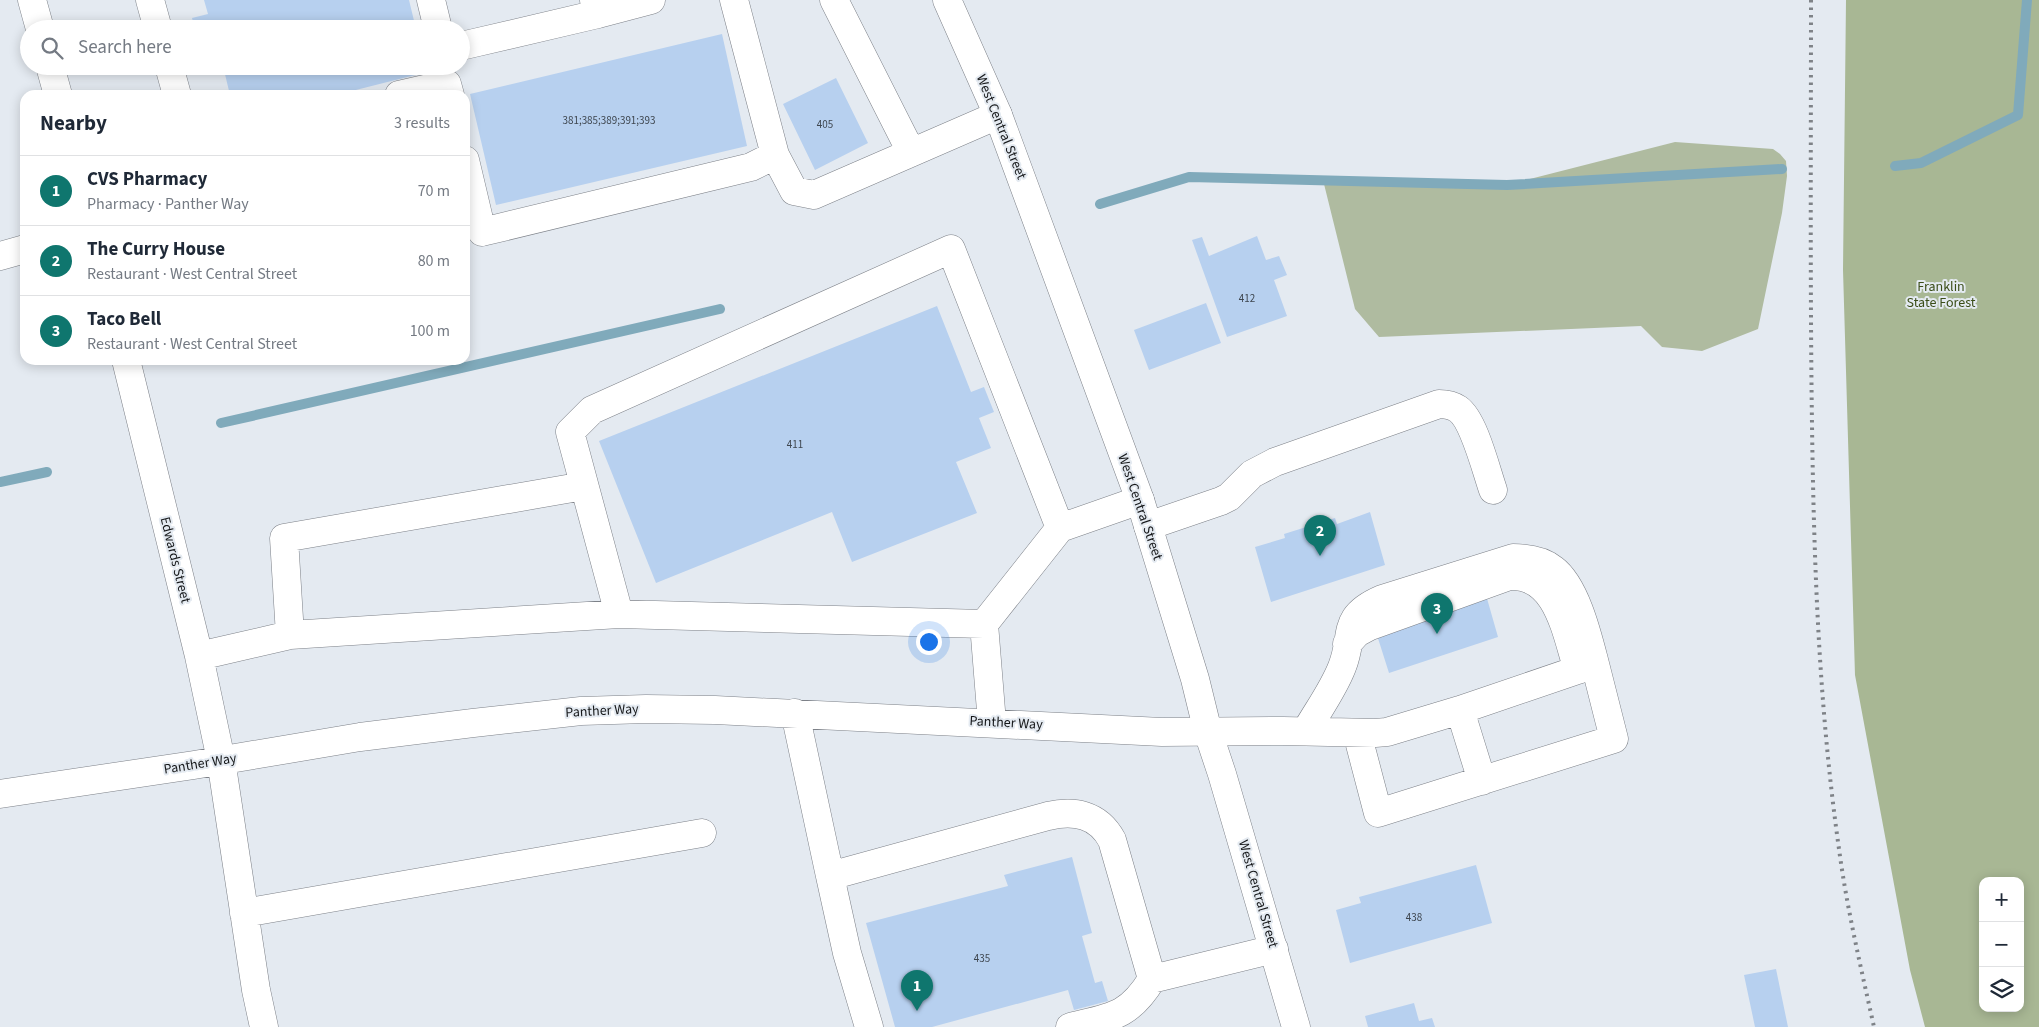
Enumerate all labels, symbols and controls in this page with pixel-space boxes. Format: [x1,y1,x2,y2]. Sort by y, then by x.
search box [20,20,470,75]
icon: search [38,34,66,62]
text: Search here [78,34,172,61]
street label: West Central Street [971,72,1031,183]
text: Nearby [40,108,107,138]
text: 3 results [394,112,450,134]
house number: 381;385;389;391;393 [563,113,655,128]
house number: 405 [817,117,833,132]
text: CVS Pharmacy [87,166,208,193]
text: 1 [52,180,60,202]
text: 70 m [418,180,450,202]
text: Pharmacy · Panther Way [87,193,249,215]
text: The Curry House [87,236,225,263]
text: 2 [52,250,60,272]
text: 80 m [418,250,450,272]
text: Restaurant · West Central Street [87,263,297,285]
park label: Franklin State Forest [1906,277,1976,313]
house number: 412 [1239,291,1255,306]
text: Taco Bell [87,306,161,333]
text: 3 [52,320,60,342]
text: 100 m [410,320,450,342]
text: Restaurant · West Central Street [87,333,297,355]
house number: 411 [787,437,803,452]
street label: West Central Street [1112,451,1168,563]
street label: Edwards Street [155,515,195,605]
pin: 2 [1304,515,1336,556]
pin: 3 [1421,593,1453,634]
your location [916,629,942,655]
street label: Panther Way [565,699,640,723]
street label: Panther Way [969,711,1044,735]
street label: Panther Way [162,748,238,780]
street label: West Central Street [1233,838,1283,951]
map controls [1979,877,2024,1012]
button: + [1979,877,2024,922]
house number: 438 [1406,910,1423,925]
button: − [1979,922,2024,967]
house number: 435 [974,951,990,966]
button: layers [1979,967,2024,1012]
pin: 1 [901,970,933,1011]

